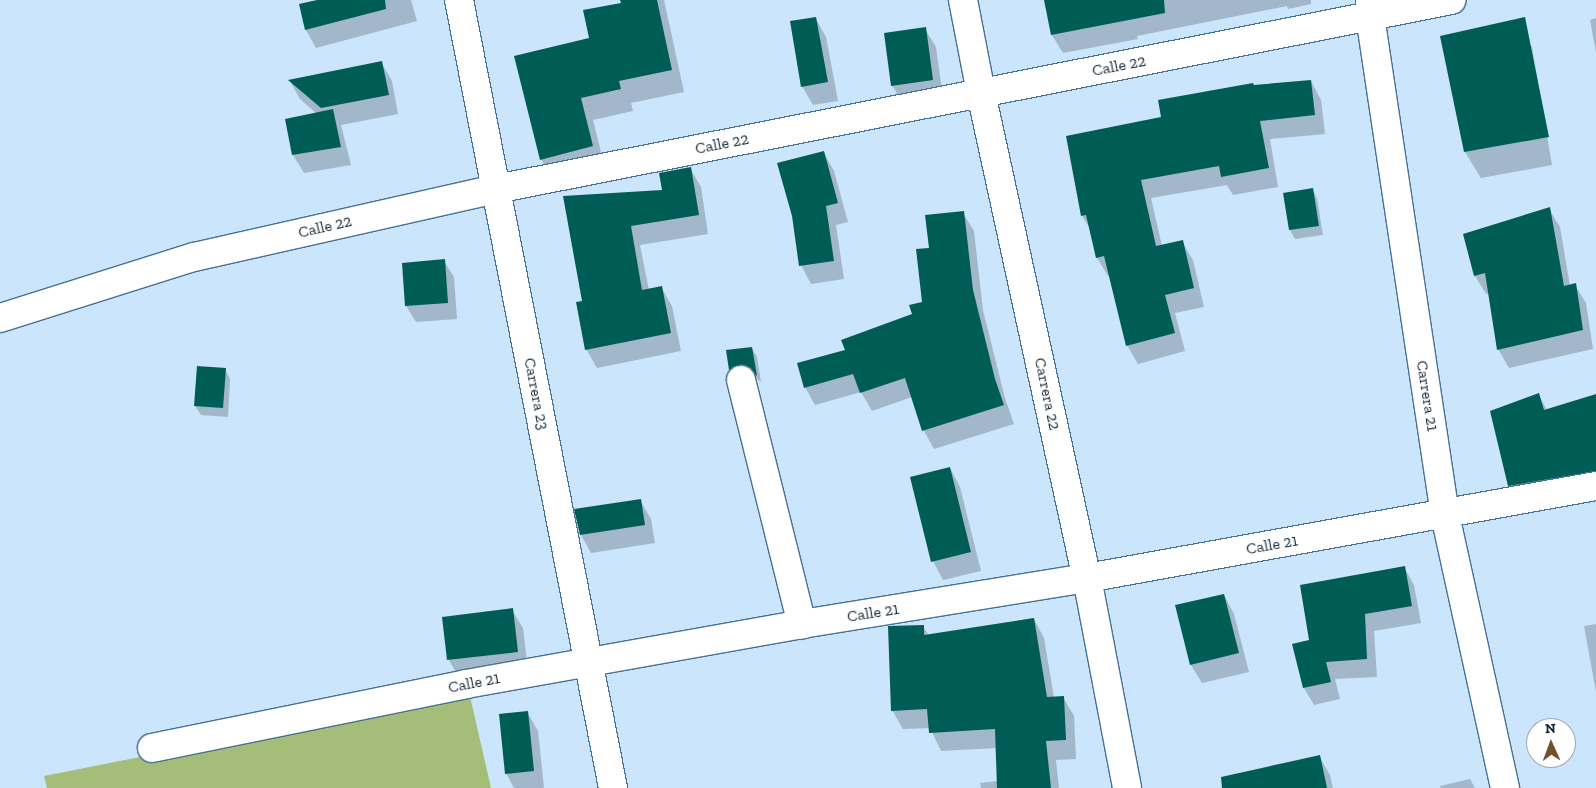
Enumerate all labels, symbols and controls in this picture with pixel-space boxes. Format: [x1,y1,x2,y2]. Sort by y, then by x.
street label: Calle 22 [1091,51,1147,81]
street label: Calle 22 [694,129,750,159]
street label: Calle 22 [296,212,354,242]
street label: Carrera 23 [520,356,552,432]
street label: Carrera 22 [1030,356,1064,432]
street label: Carrera 21 [1412,359,1442,433]
street label: Calle 21 [1245,531,1299,559]
street label: Calle 21 [846,599,900,627]
street label: Calle 21 [447,669,501,697]
north arrow [1526,718,1576,768]
text: N [1545,720,1556,737]

